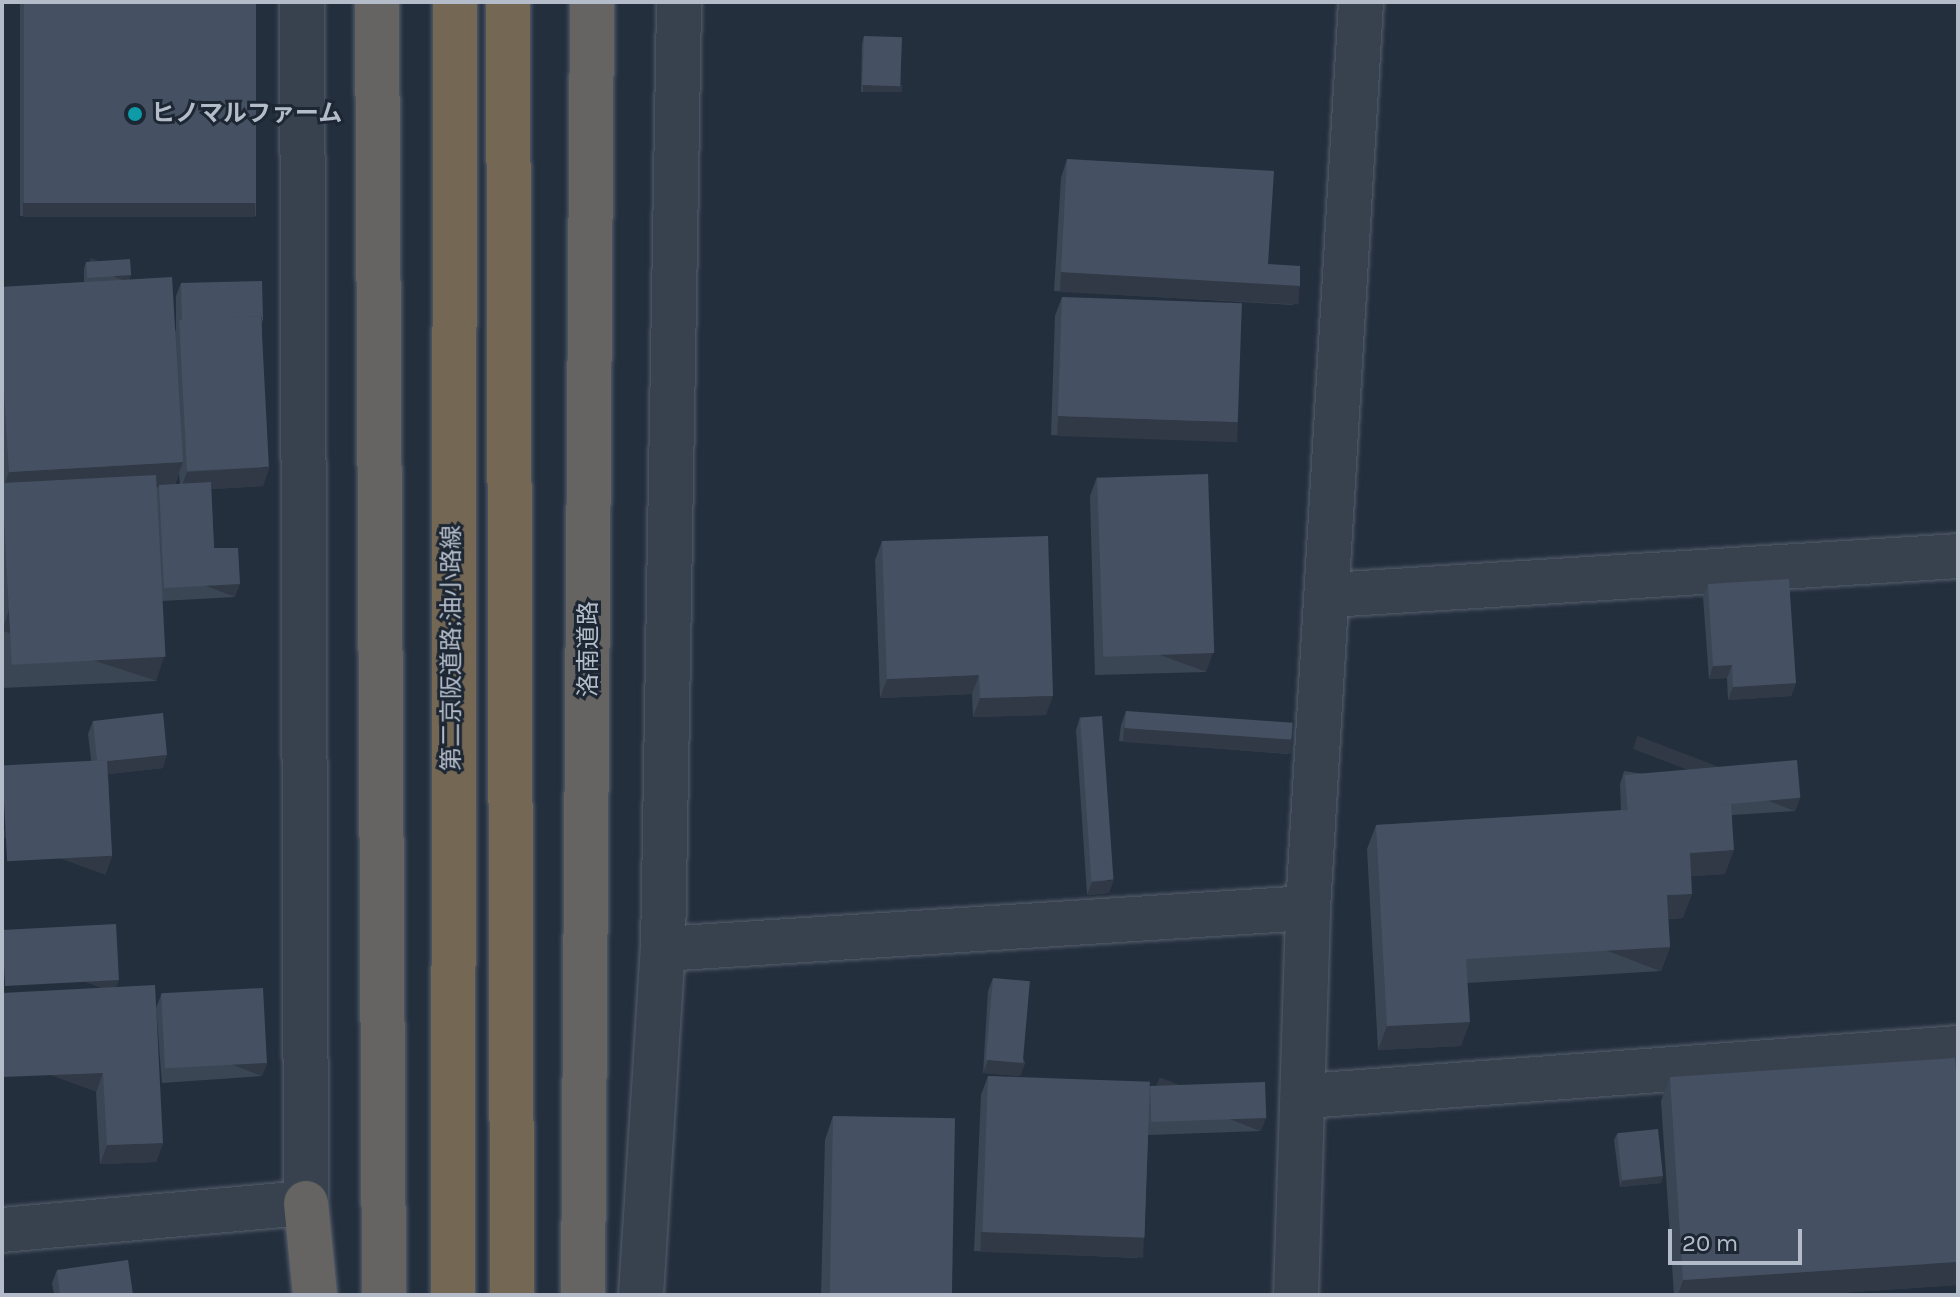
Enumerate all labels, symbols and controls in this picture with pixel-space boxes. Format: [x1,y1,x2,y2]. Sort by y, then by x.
place label: ヒノマルファーム [151,100,343,128]
marker: ヒノマルファーム [126,105,144,123]
street label: 第二京阪道路;油小路線 [438,525,466,771]
street label: 洛南道路 [575,601,603,697]
scale bar [1672,1213,1806,1263]
text: 20 m [1682,1229,1738,1257]

